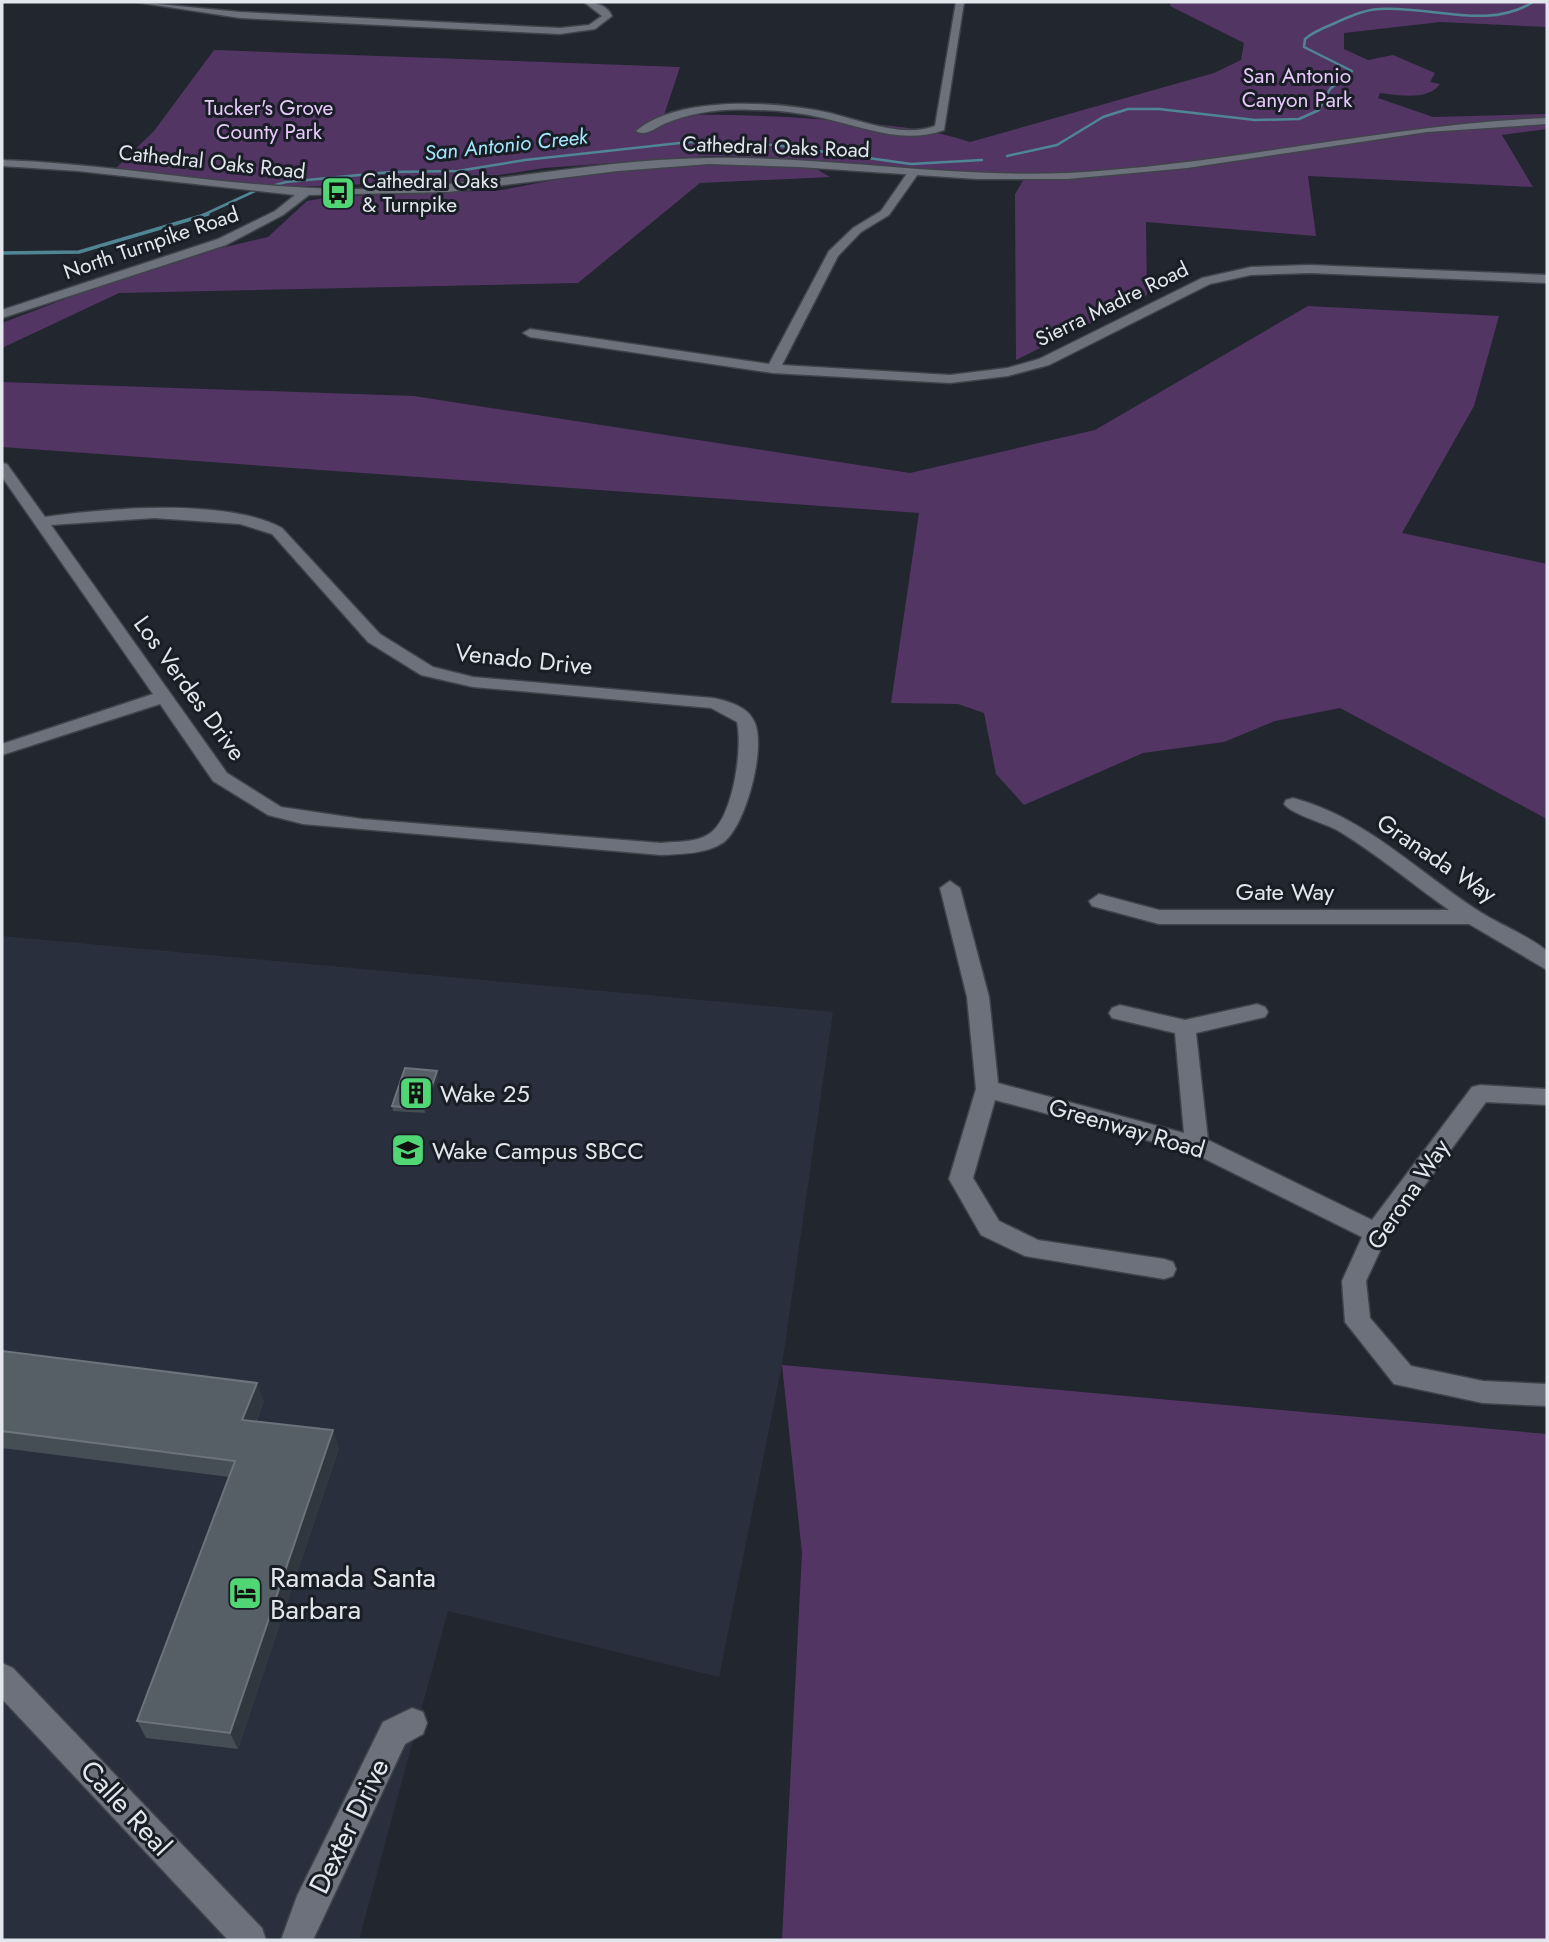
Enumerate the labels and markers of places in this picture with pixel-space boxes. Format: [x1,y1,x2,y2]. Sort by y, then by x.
place label: Cathedral Oaks & Turnpike [362,166,498,220]
bus stop icon: Cathedral Oaks & Turnpike [319,174,357,212]
building icon: Wake 25 [397,1074,435,1112]
place label: Wake 25 [440,1076,530,1111]
school or university icon: Wake Campus SBCC [389,1131,427,1169]
place label: Wake Campus SBCC [432,1133,644,1168]
place label: Ramada Santa Barbara [270,1557,436,1630]
hotel icon: Ramada Santa Barbara [226,1574,264,1612]

